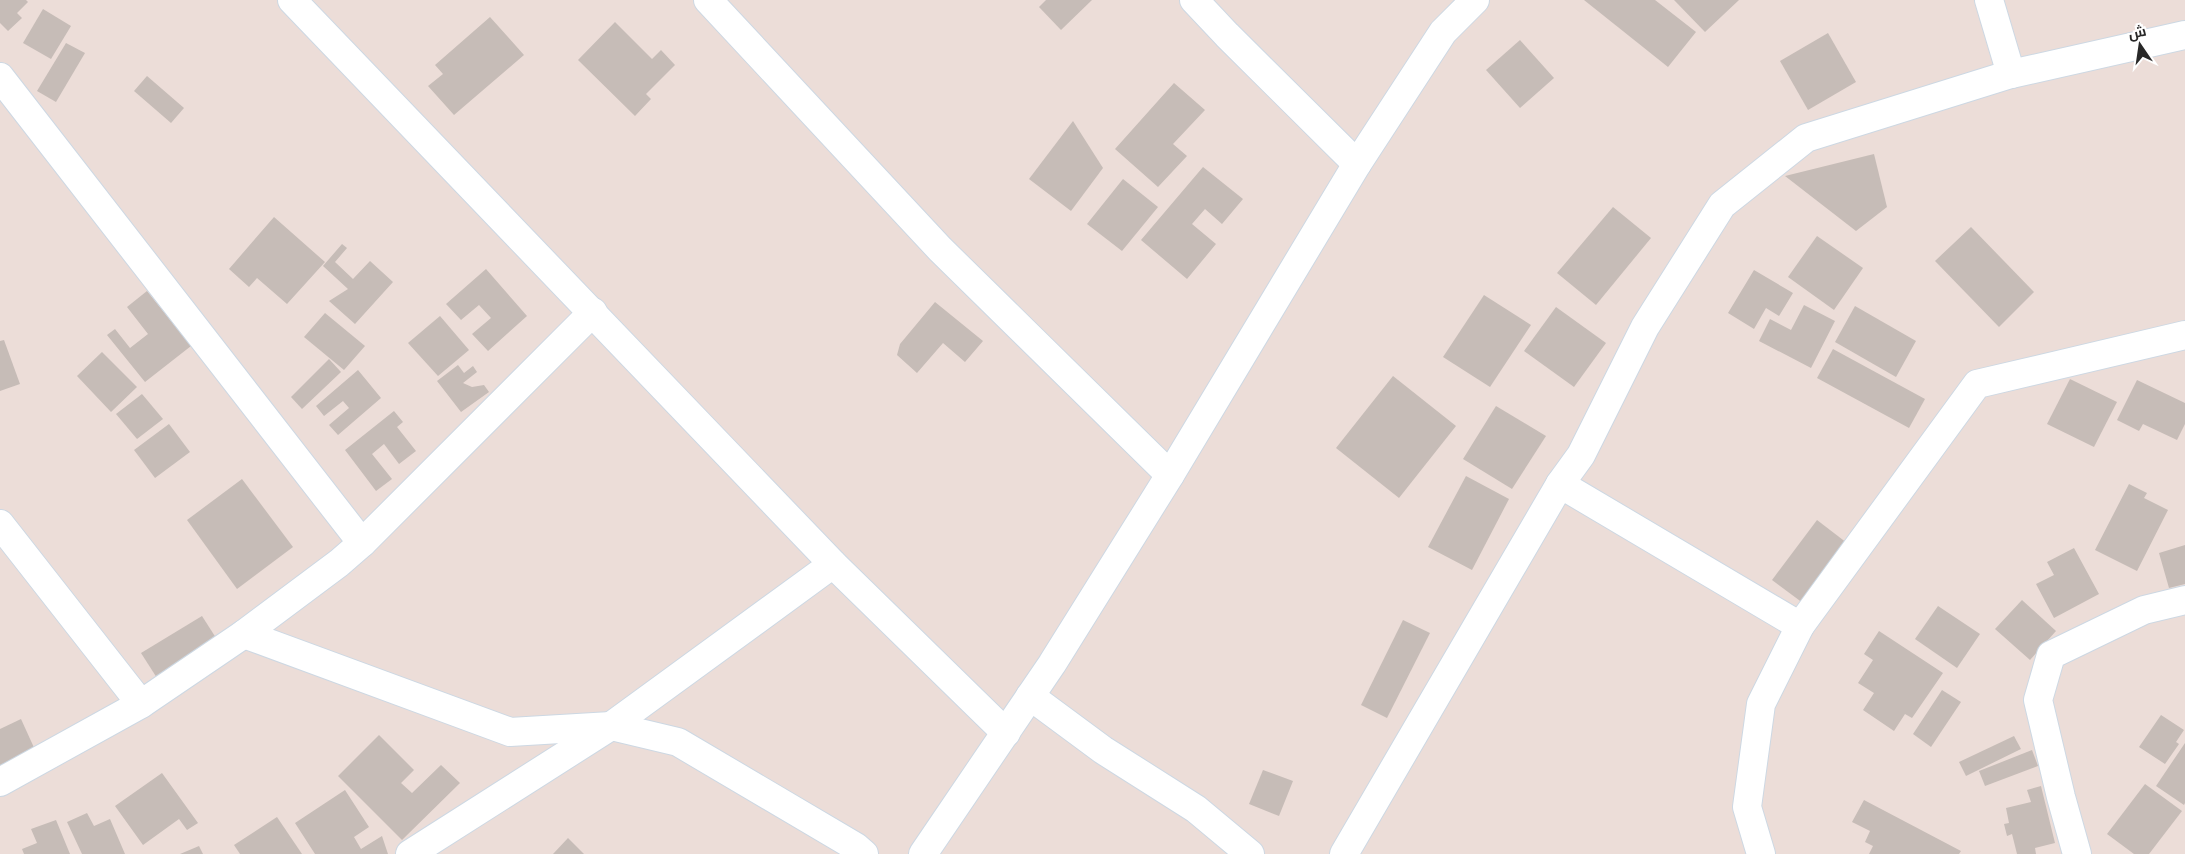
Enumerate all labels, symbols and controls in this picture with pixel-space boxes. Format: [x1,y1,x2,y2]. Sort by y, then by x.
north arrow [2115,20,2165,70]
text: ش [2127,23,2148,43]

